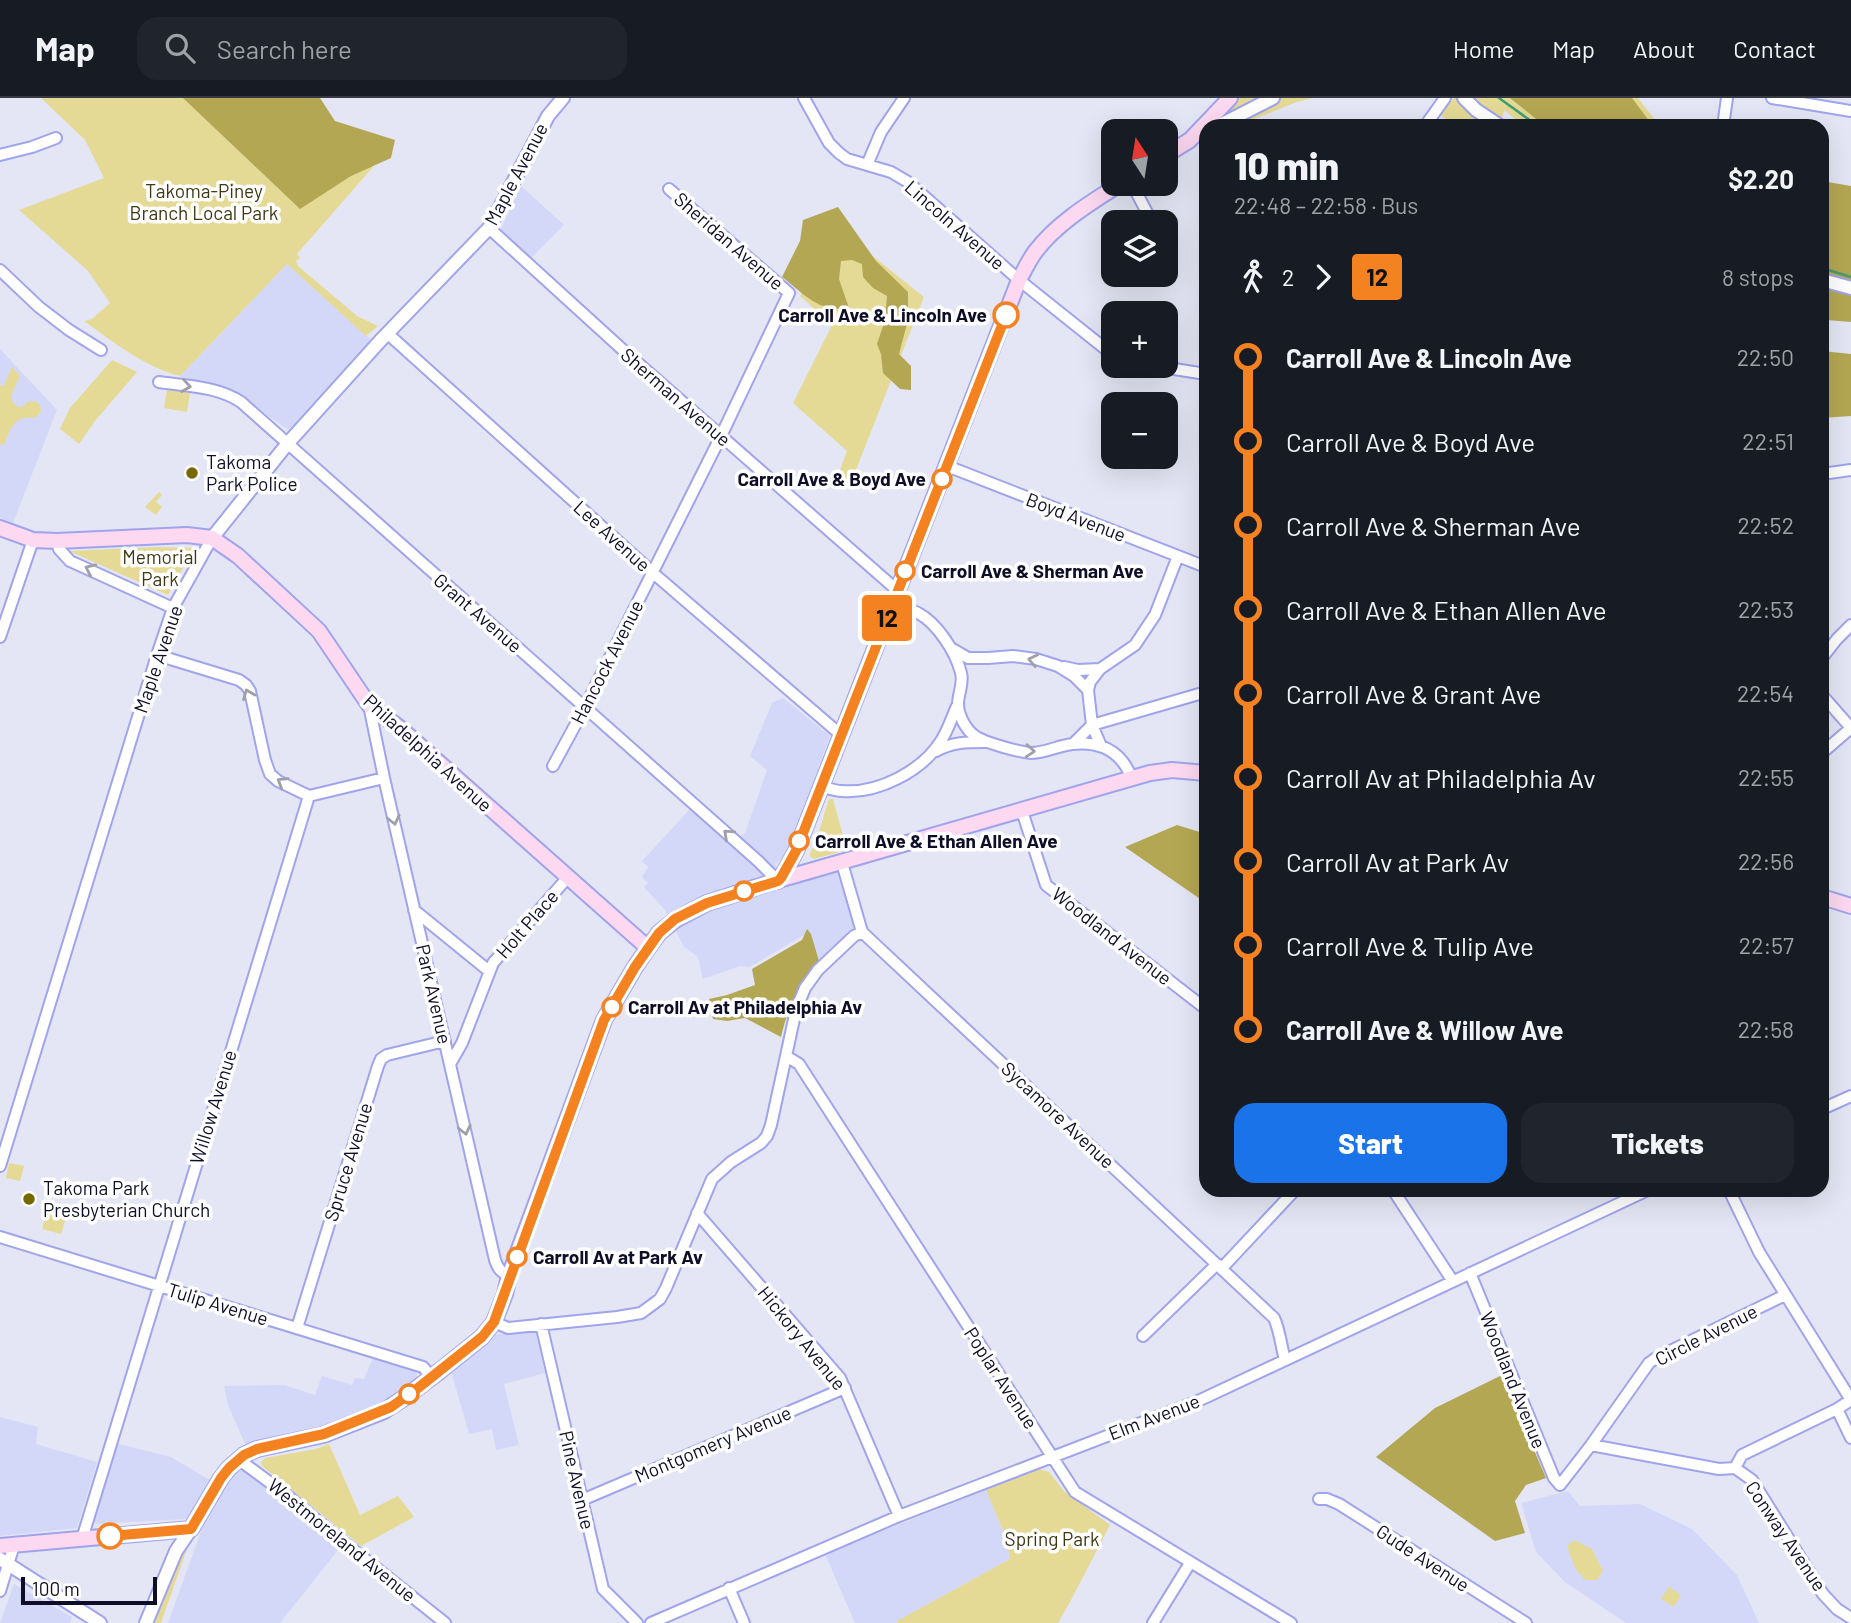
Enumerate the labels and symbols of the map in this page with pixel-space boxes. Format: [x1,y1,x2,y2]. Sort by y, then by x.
street label: Maple Avenue [479,119,552,229]
north arrow [1101,119,1178,196]
street label: Lincoln Avenue [901,175,1010,274]
park label: Takoma-Piney Branch Local Park [130,179,278,224]
street label: Sheridan Avenue [670,187,789,294]
marker: Carroll Ave & Lincoln Ave [993,302,1019,328]
place label: Carroll Ave & Lincoln Ave [778,303,987,326]
street label: Sherman Avenue [617,343,736,451]
one-way arrow [180,379,192,394]
place label: Takoma Park Police [206,450,298,495]
marker: Takoma Park Police [184,465,200,481]
place label: Carroll Ave & Boyd Ave [737,467,926,490]
marker: Carroll Ave & Boyd Ave [932,469,952,489]
street label: Boyd Avenue [1023,487,1129,546]
street label: Lee Avenue [569,495,655,576]
park label: Memorial Park [122,545,198,590]
place label: Carroll Ave & Sherman Ave [921,559,1144,582]
marker: Carroll Ave & Sherman Ave [895,561,915,581]
one-way arrow [84,564,97,578]
street label: Grant Avenue [429,568,527,657]
line badge: 12 [856,595,918,641]
street label: Hancock Avenue [565,596,648,728]
street label: Maple Avenue [128,602,187,716]
one-way arrow [1027,653,1039,668]
one-way arrow [243,689,257,701]
street label: Philadelphia Avenue [359,689,497,816]
one-way arrow [1025,743,1036,758]
one-way arrow [277,777,290,790]
one-way arrow [385,814,400,826]
place label: Carroll Ave & Ethan Allen Ave [815,829,1058,852]
one-way arrow [723,830,736,842]
marker: Carroll Ave & Ethan Allen Ave [789,831,809,851]
unlabelled marker [734,881,754,901]
street label: Woodland Avenue [1048,882,1177,989]
street label: Holt Place [491,885,563,963]
street label: Park Avenue [412,942,457,1046]
place label: Carroll Av at Philadelphia Av [628,995,862,1018]
marker: Carroll Av at Philadelphia Av [602,997,622,1017]
street label: Willow Avenue [184,1047,241,1167]
street label: Sycamore Avenue [997,1056,1120,1173]
street label: Spruce Avenue [319,1100,376,1224]
one-way arrow [457,1124,472,1136]
place label: Takoma Park Presbyterian Church [43,1176,210,1221]
marker: Takoma Park Presbyterian Church [21,1191,37,1207]
place label: Carroll Av at Park Av [533,1245,703,1268]
marker: Carroll Av at Park Av [507,1247,527,1267]
street label: Tulip Avenue [165,1277,271,1330]
street label: Hickory Avenue [753,1281,851,1394]
street label: Circle Avenue [1651,1299,1761,1370]
street label: Woodland Avenue [1476,1308,1551,1452]
street label: Poplar Avenue [960,1322,1043,1433]
unlabelled marker [399,1384,419,1404]
street label: Elm Avenue [1105,1389,1203,1444]
street label: Montgomery Avenue [631,1400,794,1487]
street label: Pine Avenue [555,1428,600,1531]
street label: Westmoreland Avenue [264,1473,421,1606]
street label: Conway Avenue [1741,1476,1832,1595]
street label: Gude Avenue [1372,1519,1474,1596]
unlabelled marker [97,1523,123,1549]
park label: Spring Park [1005,1527,1099,1550]
scale bar [21,1574,158,1606]

